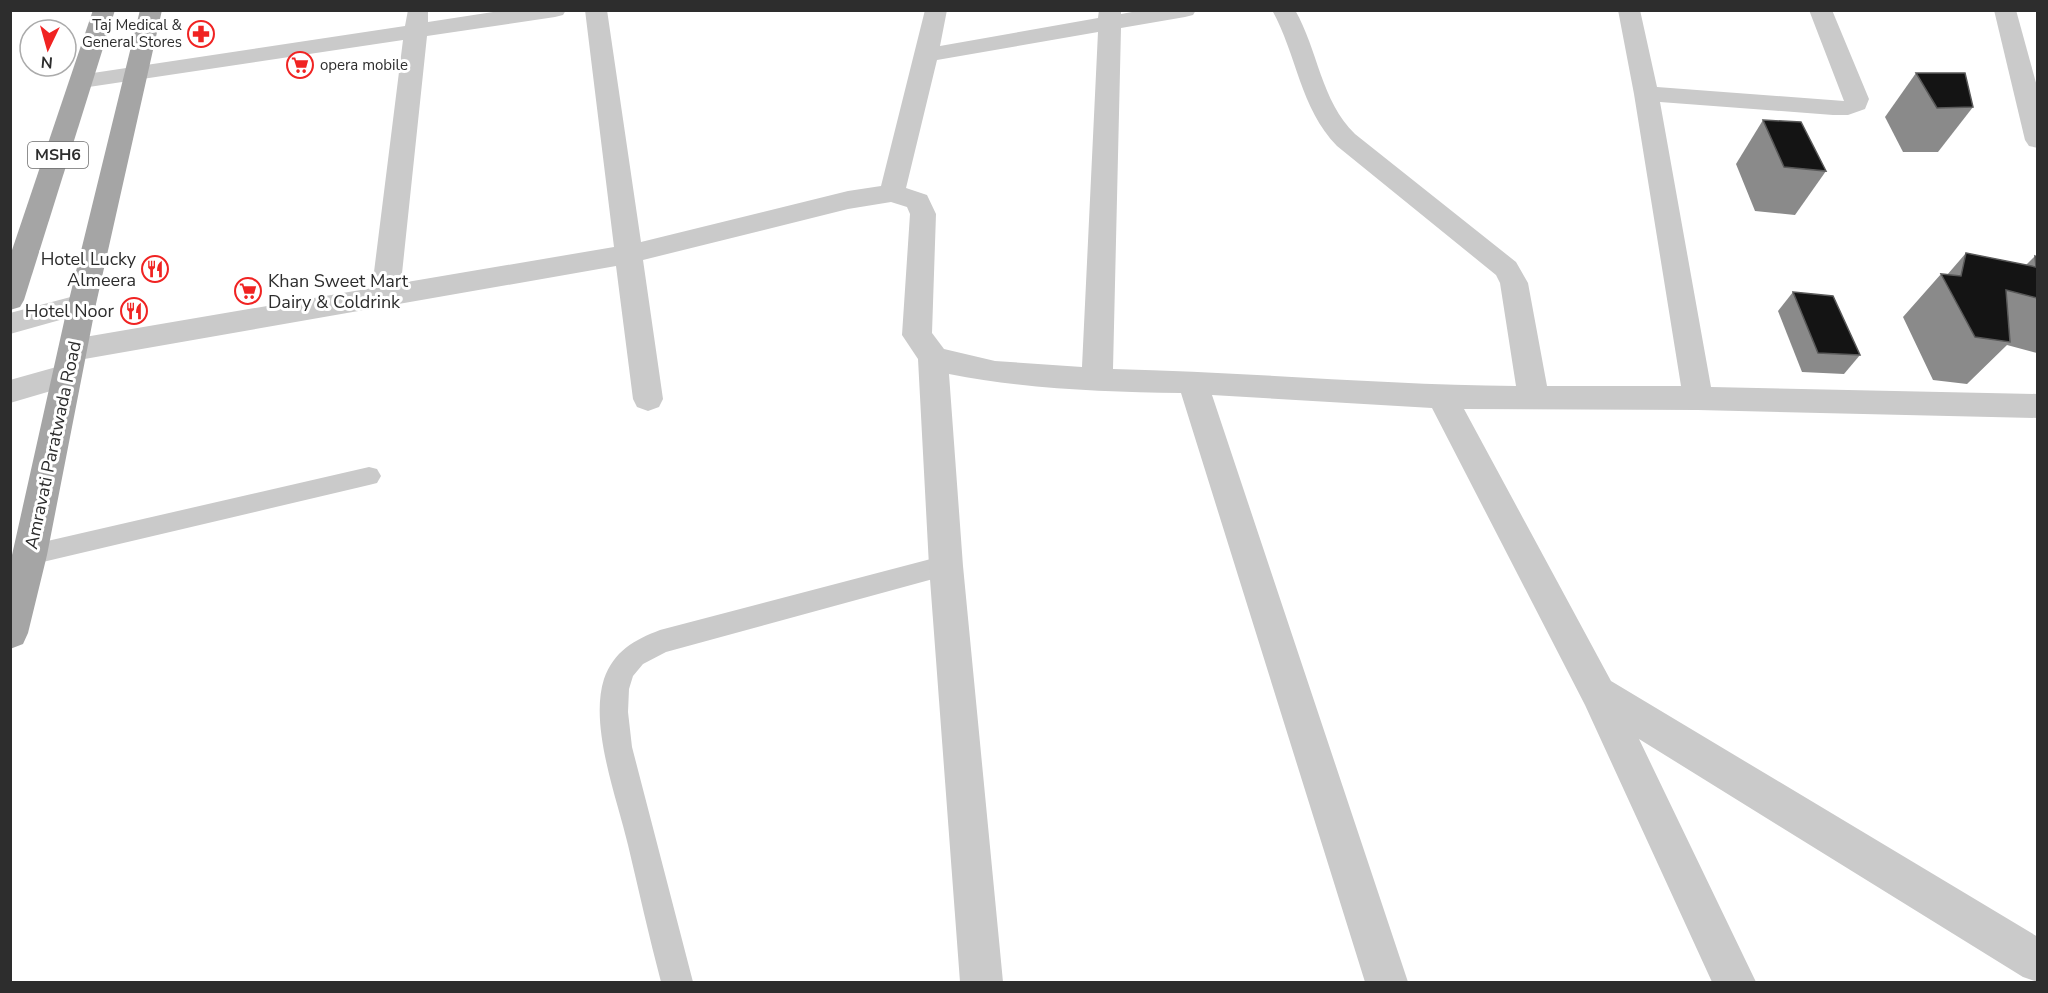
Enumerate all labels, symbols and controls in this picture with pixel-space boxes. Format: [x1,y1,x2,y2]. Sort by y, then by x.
place label: Taj Medical & General Stores [82,15,183,52]
north arrow [18,18,78,78]
pharmacy icon: Taj Medical & General Stores [186,19,216,49]
text: N [40,50,54,73]
supermarket icon: opera mobile [285,50,315,80]
place label: opera mobile [320,55,408,75]
road number: MSH6 [28,142,88,168]
place label: Hotel Lucky Almeera [41,247,137,292]
restaurant icon: Hotel Lucky Almeera [140,254,170,284]
place label: Khan Sweet Mart Dairy & Coldrink [268,269,409,314]
supermarket icon: Khan Sweet Mart Dairy & Coldrink [233,276,263,306]
restaurant icon: Hotel Noor [119,296,149,326]
place label: Hotel Noor [25,299,115,323]
street label: Amravati Paratwada Road [19,339,87,551]

